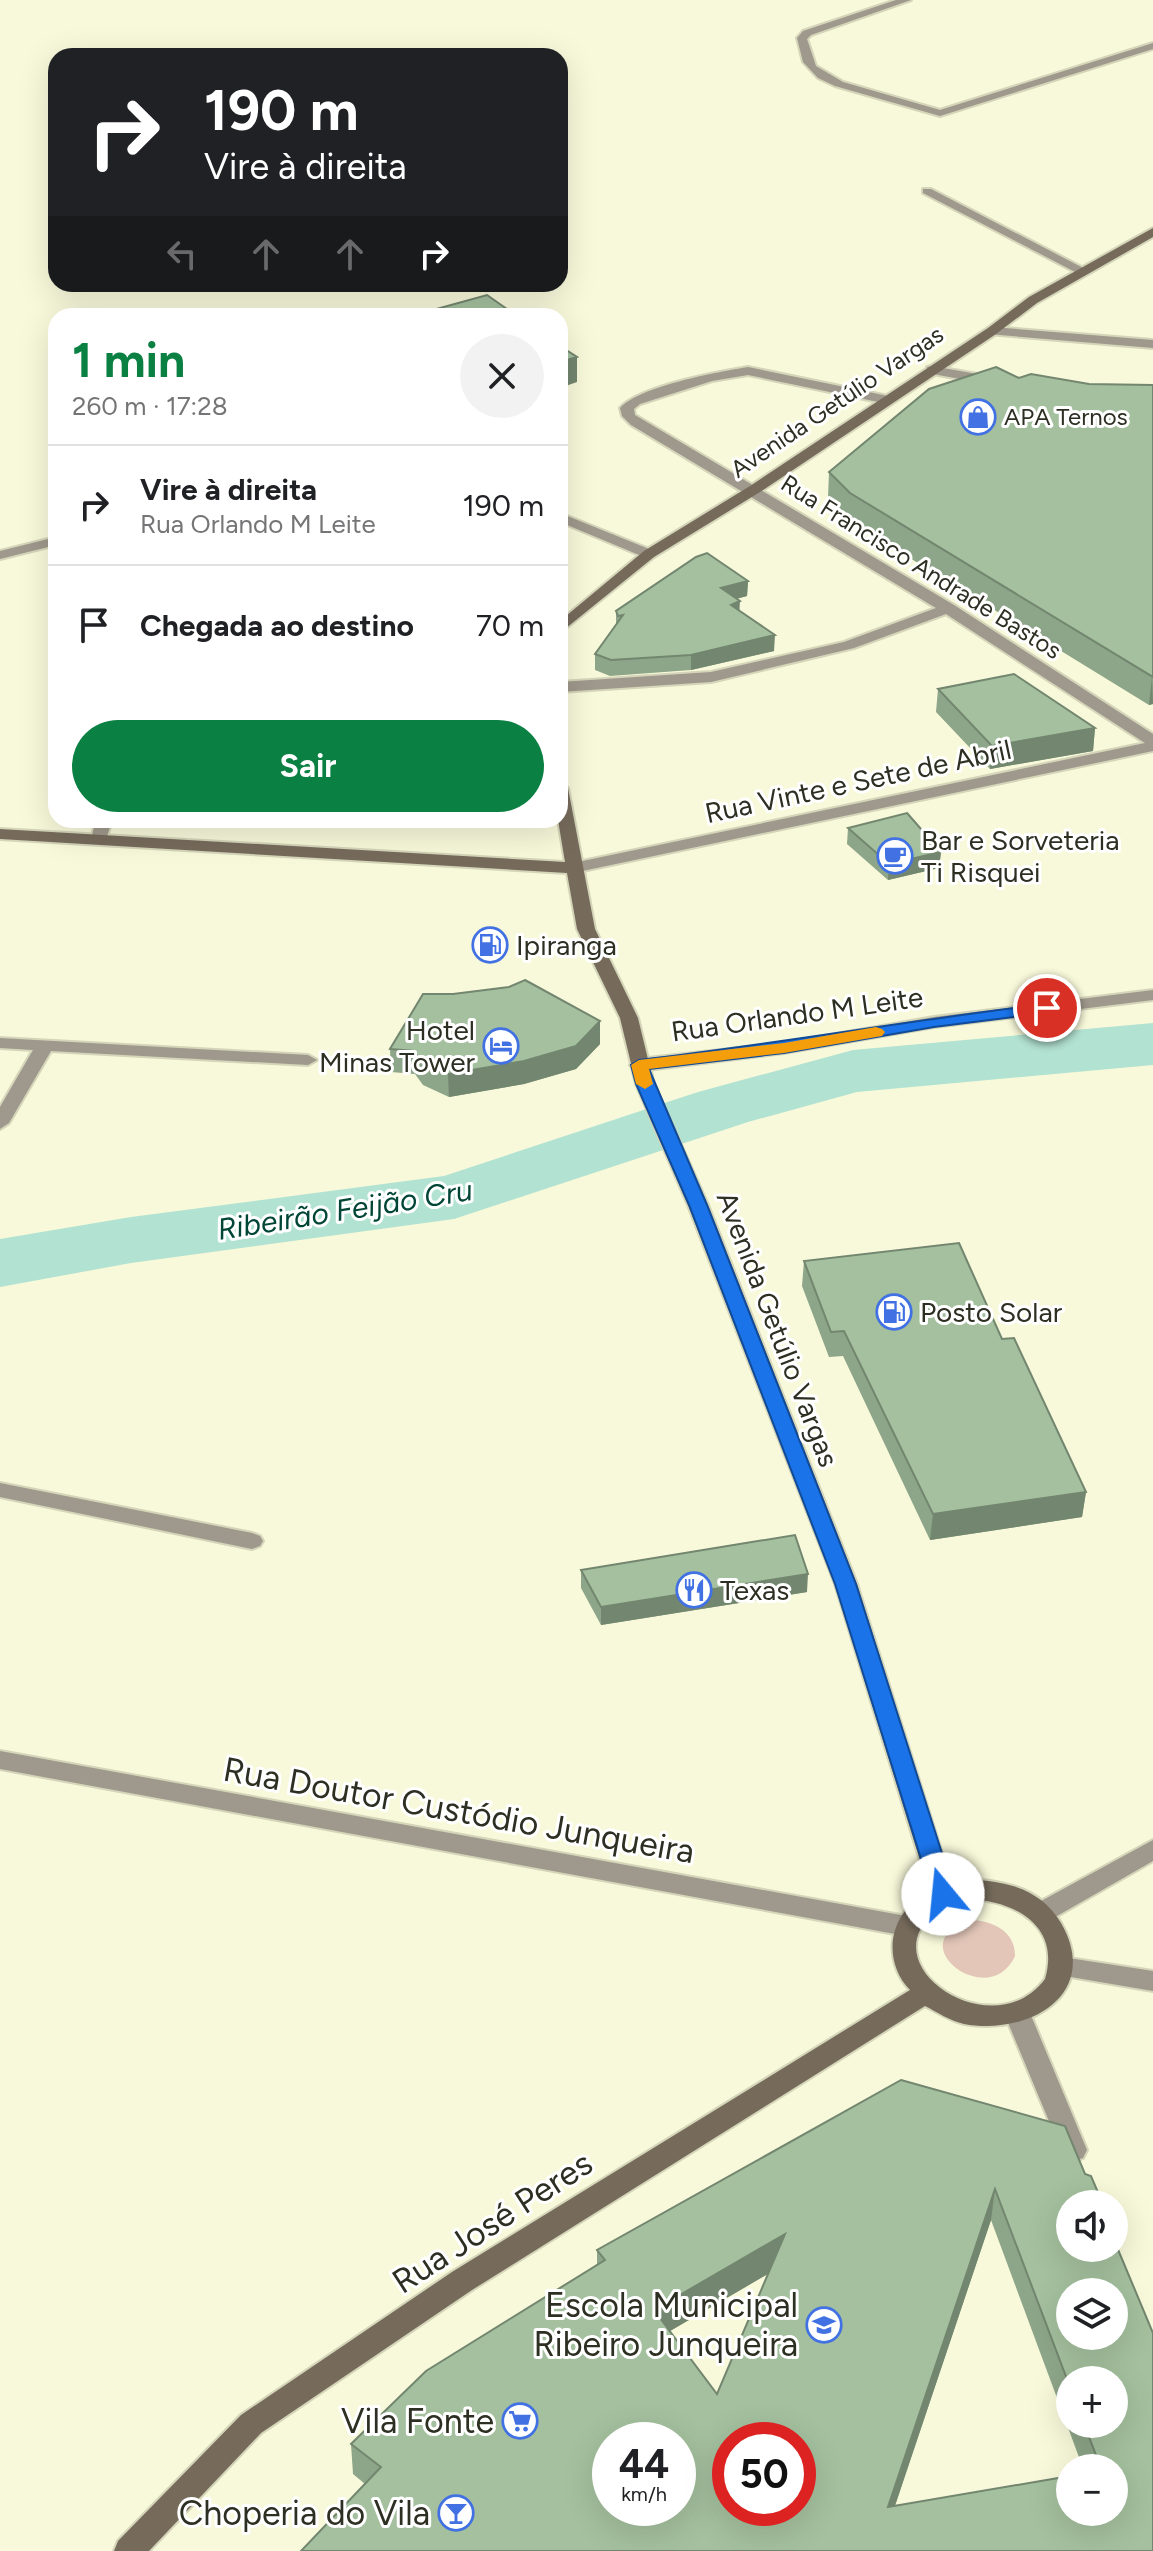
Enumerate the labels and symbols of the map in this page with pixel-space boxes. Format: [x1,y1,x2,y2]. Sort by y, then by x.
street label: Avenida Getúlio Vargas [725,320,949,484]
shop icon: APA Ternos [959,398,997,436]
place label: APA Ternos [1004,402,1128,431]
street label: Rua Francisco Andrade Bastos [776,468,1067,665]
street label: Rua Vinte e Sete de Abril [702,732,1014,830]
place label: Bar e Sorveteria Ti Risquei [921,823,1119,889]
cafe icon: Bar e Sorveteria Ti Risquei [876,837,914,875]
fuel station icon: Ipiranga [471,926,509,964]
place label: Ipiranga [516,928,617,962]
pin [1013,974,1081,1042]
street label: Rua Orlando M Leite [669,979,925,1049]
place label: Hotel Minas Tower [319,1013,476,1079]
hotel icon: Hotel Minas Tower [482,1027,520,1065]
water label: Ribeirão Feijão Cru [215,1171,475,1248]
street label: Avenida Getúlio Vargas [710,1186,846,1472]
fuel station icon: Posto Solar [875,1293,913,1331]
place label: Posto Solar [920,1295,1063,1329]
restaurant icon: Texas [675,1571,713,1609]
place label: Texas [720,1573,789,1607]
street label: Rua Doutor Custódio Junqueira [220,1749,698,1872]
position arrow [901,1852,985,1936]
street label: Rua José Peres [385,2143,600,2302]
place label: Escola Municipal Ribeiro Junqueira [533,2285,798,2365]
school or university icon: Escola Municipal Ribeiro Junqueira [805,2306,843,2344]
place label: Vila Fonte [341,2401,494,2442]
supermarket icon: Vila Fonte [501,2402,539,2440]
speed limit sign: 50 [712,2422,816,2526]
place label: Choperia do Vila [179,2493,430,2534]
bar icon: Choperia do Vila [437,2494,475,2532]

